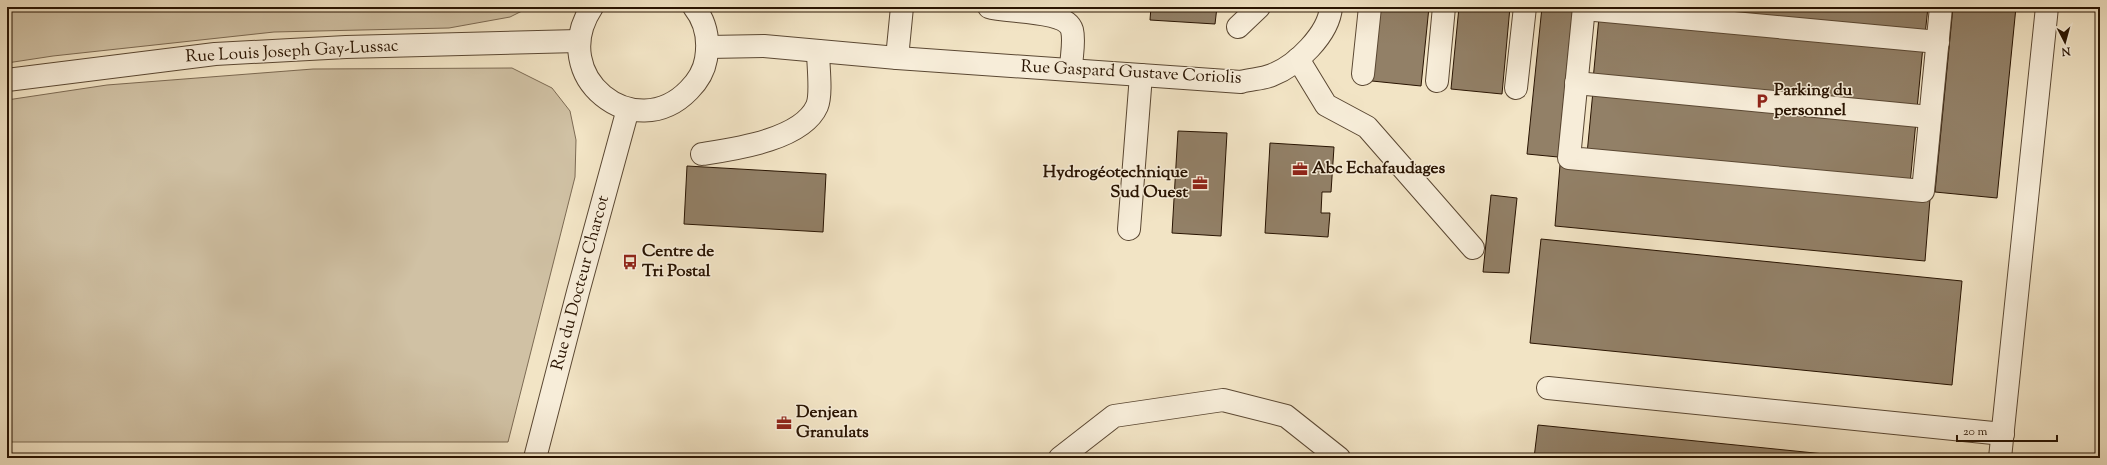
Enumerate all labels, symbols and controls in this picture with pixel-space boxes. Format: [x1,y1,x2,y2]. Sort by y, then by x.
north arrow [2045,22,2085,62]
street label: Rue Louis Joseph Gay-Lussac [185,34,399,70]
text: N [2061,42,2072,59]
street label: Rue Gaspard Gustave Coriolis [1020,55,1242,91]
place label: Parking du personnel [1774,79,1853,123]
parking icon: Parking du personnel [1753,92,1771,110]
place label: Abc Echafaudages [1312,157,1446,181]
office icon: Abc Echafaudages [1291,160,1309,178]
place label: Hydrogéotechnique Sud Ouest [1043,161,1188,205]
office icon: Hydrogéotechnique Sud Ouest [1191,174,1209,192]
street label: Rue du Docteur Charcot [546,193,616,373]
place label: Centre de Tri Postal [642,240,714,284]
bus stop icon: Centre de Tri Postal [621,253,639,271]
place label: Denjean Granulats [796,401,869,445]
office icon: Denjean Granulats [775,414,793,432]
scale bar [1957,417,2057,443]
text: 20 m [1963,423,1988,441]

